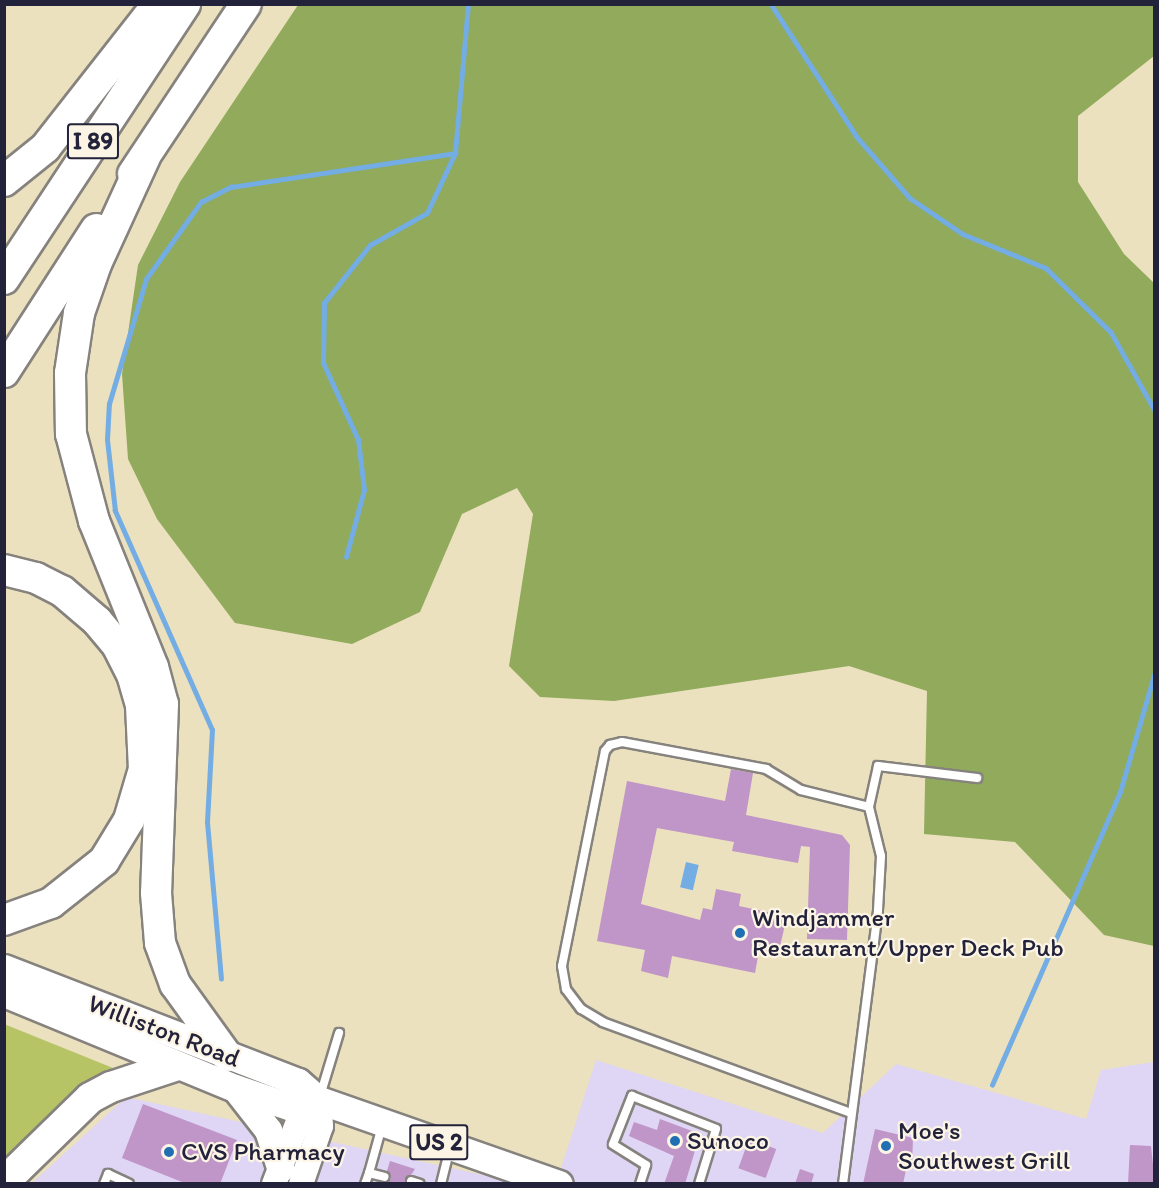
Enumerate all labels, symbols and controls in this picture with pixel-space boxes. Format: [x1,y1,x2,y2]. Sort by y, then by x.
road number: I 89 [66,120,120,162]
place label: Windjammer Restaurant/Upper Deck Pub [752,902,1064,964]
marker: Windjammer Restaurant/Upper Deck Pub [733,926,747,940]
street label: Williston Road [83,988,245,1074]
place label: Moe's Southwest Grill [898,1115,1070,1176]
road number: US 2 [409,1121,469,1163]
place label: Sunoco [687,1125,769,1157]
marker: Sunoco [668,1134,682,1148]
place label: CVS Pharmacy [181,1136,345,1168]
marker: Moe's Southwest Grill [879,1139,893,1153]
marker: CVS Pharmacy [162,1145,176,1159]

